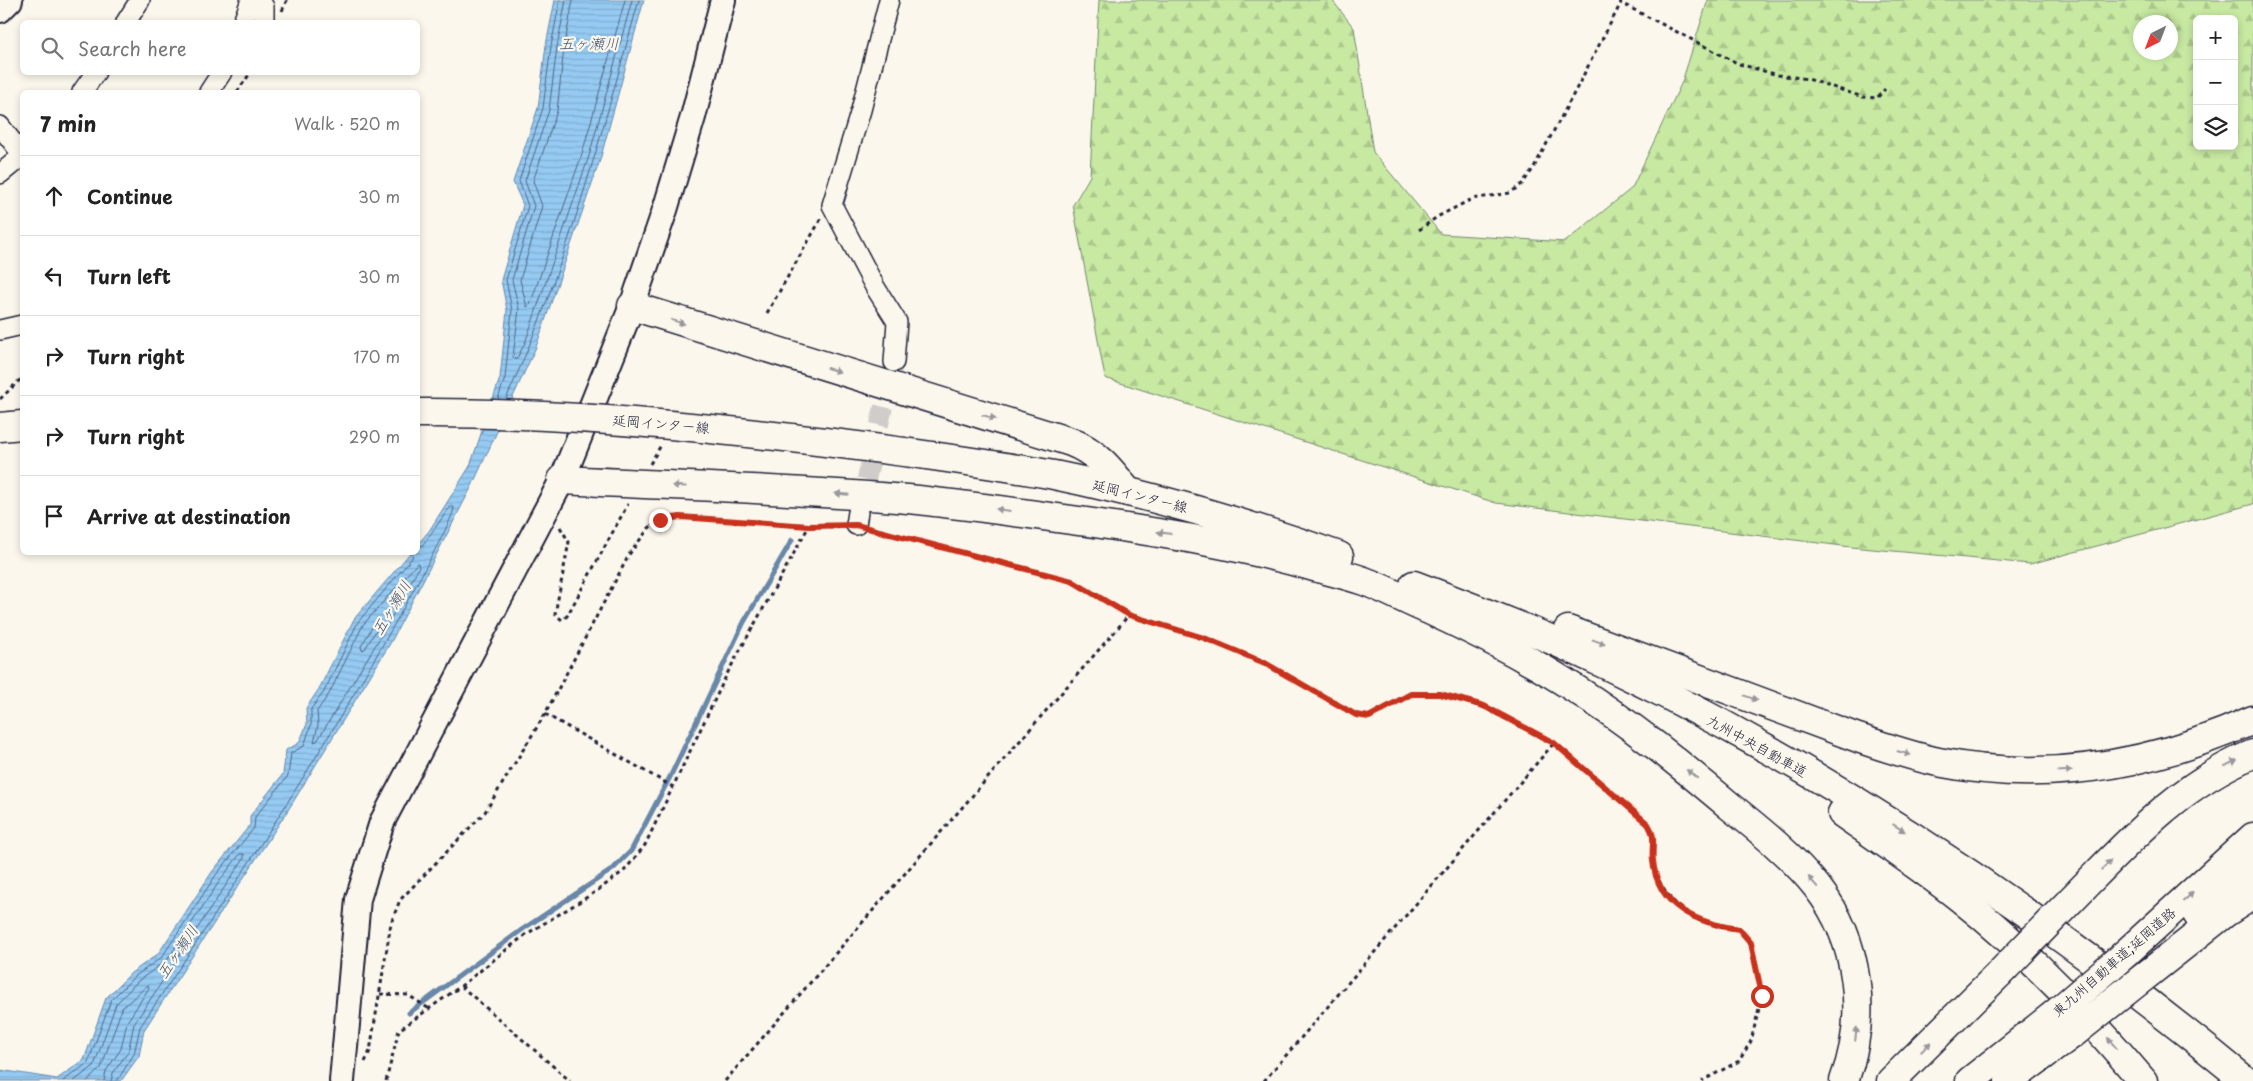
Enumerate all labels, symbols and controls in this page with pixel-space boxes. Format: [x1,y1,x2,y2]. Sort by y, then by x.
north arrow [2133,15,2178,60]
map controls [2193,15,2238,150]
button: + [2193,15,2238,60]
search box [20,20,420,75]
water label: 五ヶ瀬川 [559,31,619,54]
icon: search [38,34,66,62]
text: Search here [78,34,187,62]
button: − [2193,60,2238,105]
button: layers [2193,105,2238,150]
text: 7 min [40,107,96,139]
text: Walk · 520 m [294,111,400,135]
icon: ahead [40,182,68,210]
text: Continue [87,182,173,210]
text: 30 m [358,184,400,208]
icon: left [40,262,68,290]
text: Turn left [87,262,171,290]
text: 30 m [358,264,400,288]
one-way arrow [671,318,686,326]
icon: right [40,342,68,370]
text: Turn right [87,342,185,370]
text: 170 m [354,344,400,368]
one-way arrow [826,367,841,375]
street label: 延岡インター線 [612,409,710,438]
one-way arrow [981,414,996,422]
icon: right [40,422,68,450]
text: Turn right [87,422,185,450]
text: 290 m [349,424,400,448]
street label: 延岡インター線 [1090,474,1190,517]
one-way arrow [671,481,687,489]
one-way arrow [833,490,849,498]
icon: arrive [40,502,68,530]
text: Arrive at destination [87,502,291,530]
one-way arrow [995,506,1011,514]
route end [649,509,672,532]
one-way arrow [1156,529,1172,537]
water label: 五ヶ瀬川 [365,576,416,639]
one-way arrow [1591,639,1606,646]
one-way arrow [1744,694,1759,702]
street label: 九州中央自動車道 [1703,709,1811,782]
one-way arrow [1896,749,1911,757]
one-way arrow [2224,759,2238,767]
one-way arrow [2057,766,2073,774]
one-way arrow [1685,769,1698,780]
one-way arrow [1892,823,1905,832]
one-way arrow [2099,859,2111,871]
one-way arrow [1807,876,1818,889]
one-way arrow [2181,891,2193,903]
street label: 東九州自動車道;延岡道路 [2047,902,2180,1021]
water label: 五ヶ瀬川 [150,920,203,982]
route start [1751,985,1774,1008]
one-way arrow [1852,1026,1860,1042]
one-way arrow [2106,1037,2117,1050]
one-way arrow [1920,1041,1932,1053]

